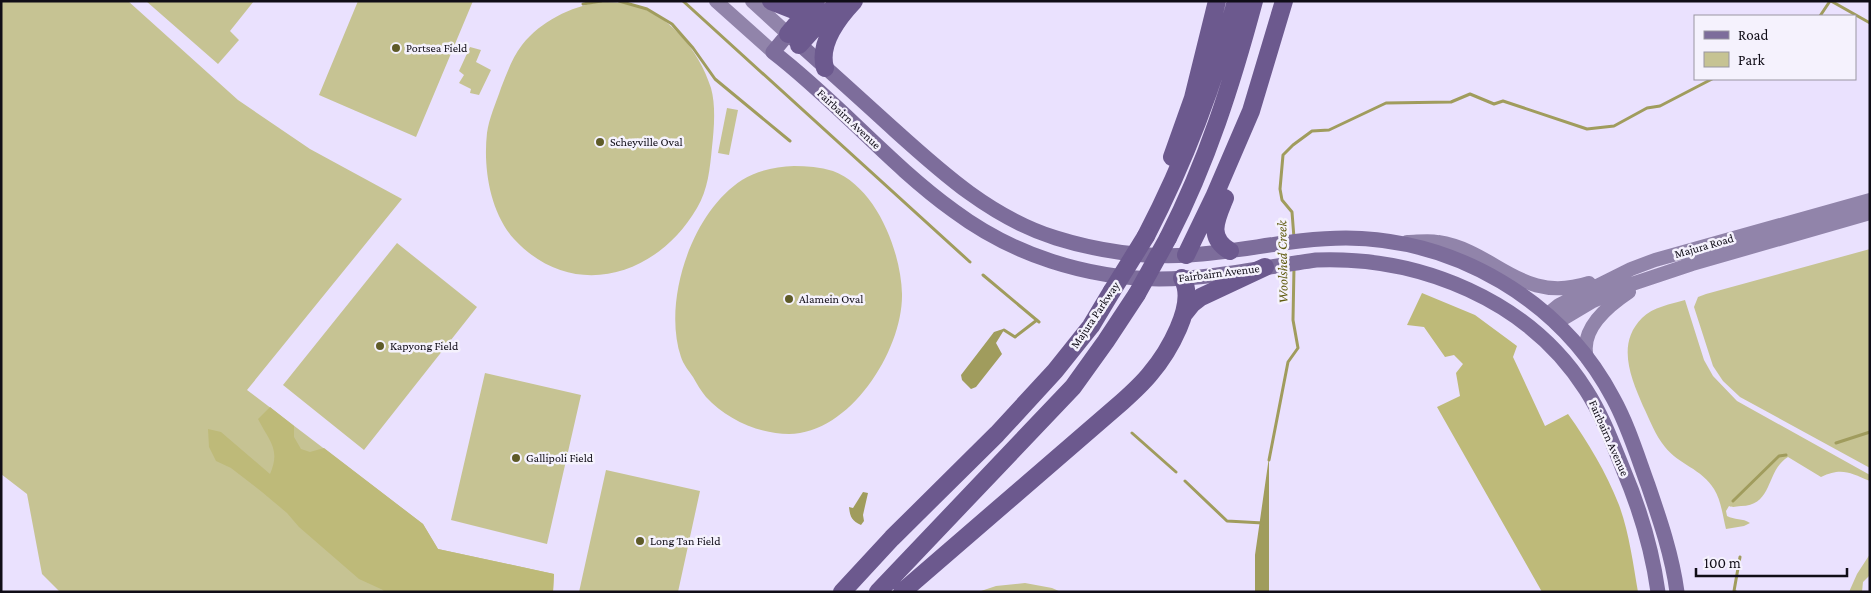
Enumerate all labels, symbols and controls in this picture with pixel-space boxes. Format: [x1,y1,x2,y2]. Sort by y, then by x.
legend [1694,15,1856,80]
text: Road [1738,27,1769,43]
place label: Portsea Field [406,41,468,55]
marker: Portsea Field [390,42,402,54]
text: Park [1738,52,1765,68]
street label: Fairbairn Avenue [814,86,884,152]
place label: Scheyville Oval [610,135,683,149]
marker: Scheyville Oval [594,136,606,148]
water label: Woolshed Creek [1273,220,1291,304]
street label: Majura Road [1673,231,1736,261]
street label: Fairbairn Avenue [1178,261,1260,285]
street label: Majura Parkway [1068,279,1123,351]
place label: Alamein Oval [799,292,863,306]
marker: Alamein Oval [783,293,795,305]
place label: Kapyong Field [390,339,459,353]
marker: Kapyong Field [374,340,386,352]
street label: Fairbairn Avenue [1586,398,1632,478]
place label: Gallipoli Field [526,451,594,465]
marker: Gallipoli Field [510,452,522,464]
place label: Long Tan Field [650,534,721,548]
marker: Long Tan Field [634,535,646,547]
scale bar [1696,546,1847,578]
text: 100 m [1704,555,1741,571]

